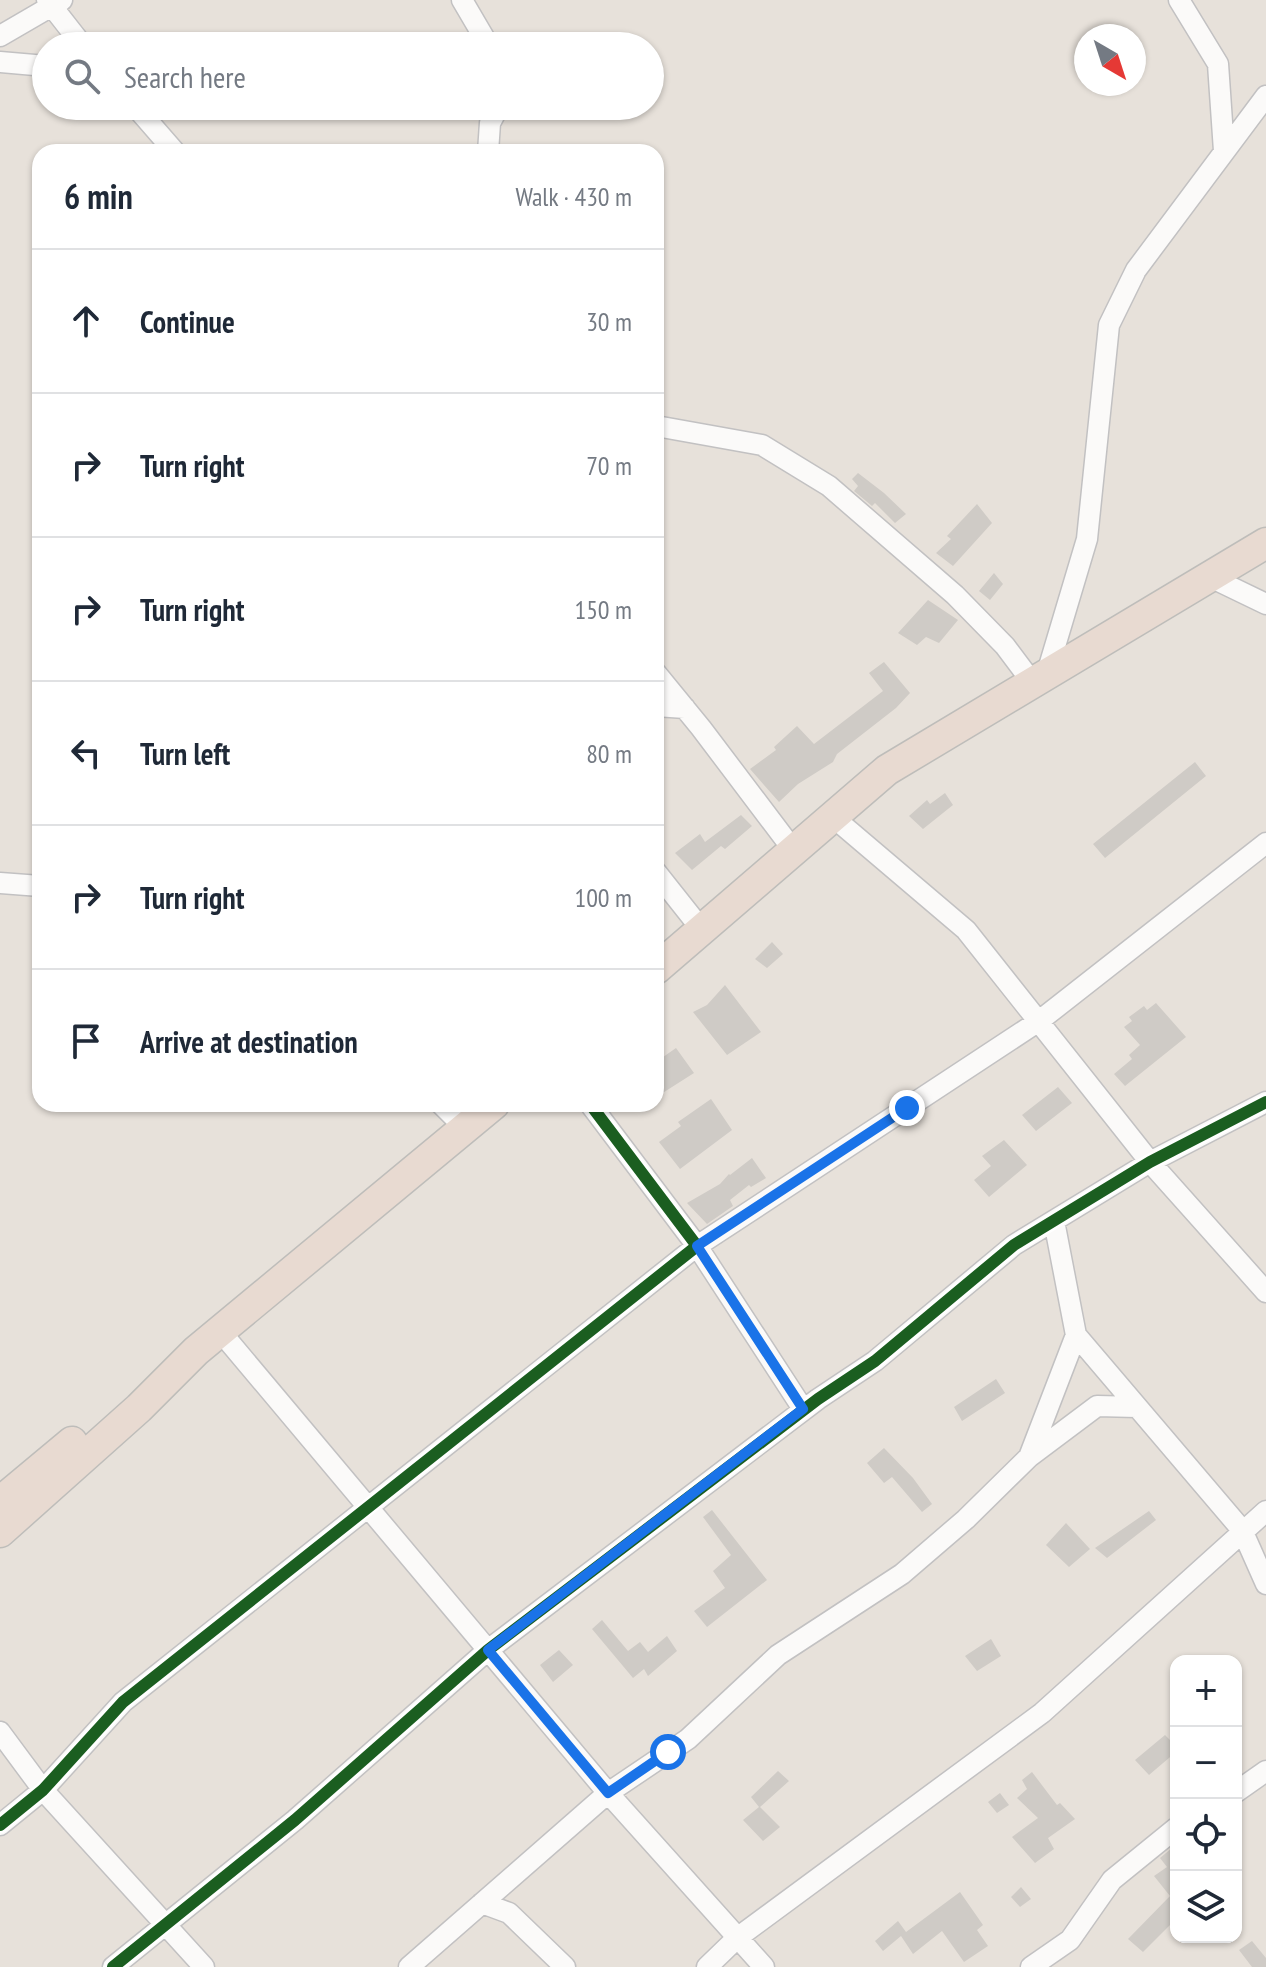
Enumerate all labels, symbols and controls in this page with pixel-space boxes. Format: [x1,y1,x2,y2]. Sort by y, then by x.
north arrow [1074,24,1146,96]
search box [32,32,664,120]
icon: search [60,54,104,98]
text: Search here [124,57,246,96]
text: 6 min [64,174,133,218]
text: Walk · 430 m [515,180,632,213]
icon: ahead [64,299,108,343]
text: Continue [140,302,235,341]
text: 30 m [586,305,632,338]
icon: right [64,443,108,487]
text: Turn right [140,446,244,485]
text: 70 m [586,449,632,482]
icon: right [64,587,108,631]
text: Turn right [140,590,244,629]
text: 150 m [574,593,632,626]
icon: left [64,731,108,775]
text: Turn left [140,734,230,773]
text: 80 m [586,737,632,770]
icon: right [64,875,108,919]
text: Turn right [140,878,244,917]
text: 100 m [574,881,632,914]
icon: arrive [64,1019,108,1063]
text: Arrive at destination [140,1022,358,1061]
route end [889,1090,925,1126]
map controls [1170,1655,1242,1943]
button: + [1170,1655,1242,1727]
button: − [1170,1727,1242,1799]
route start [650,1734,686,1770]
button: locate [1170,1799,1242,1871]
button: layers [1170,1871,1242,1943]

